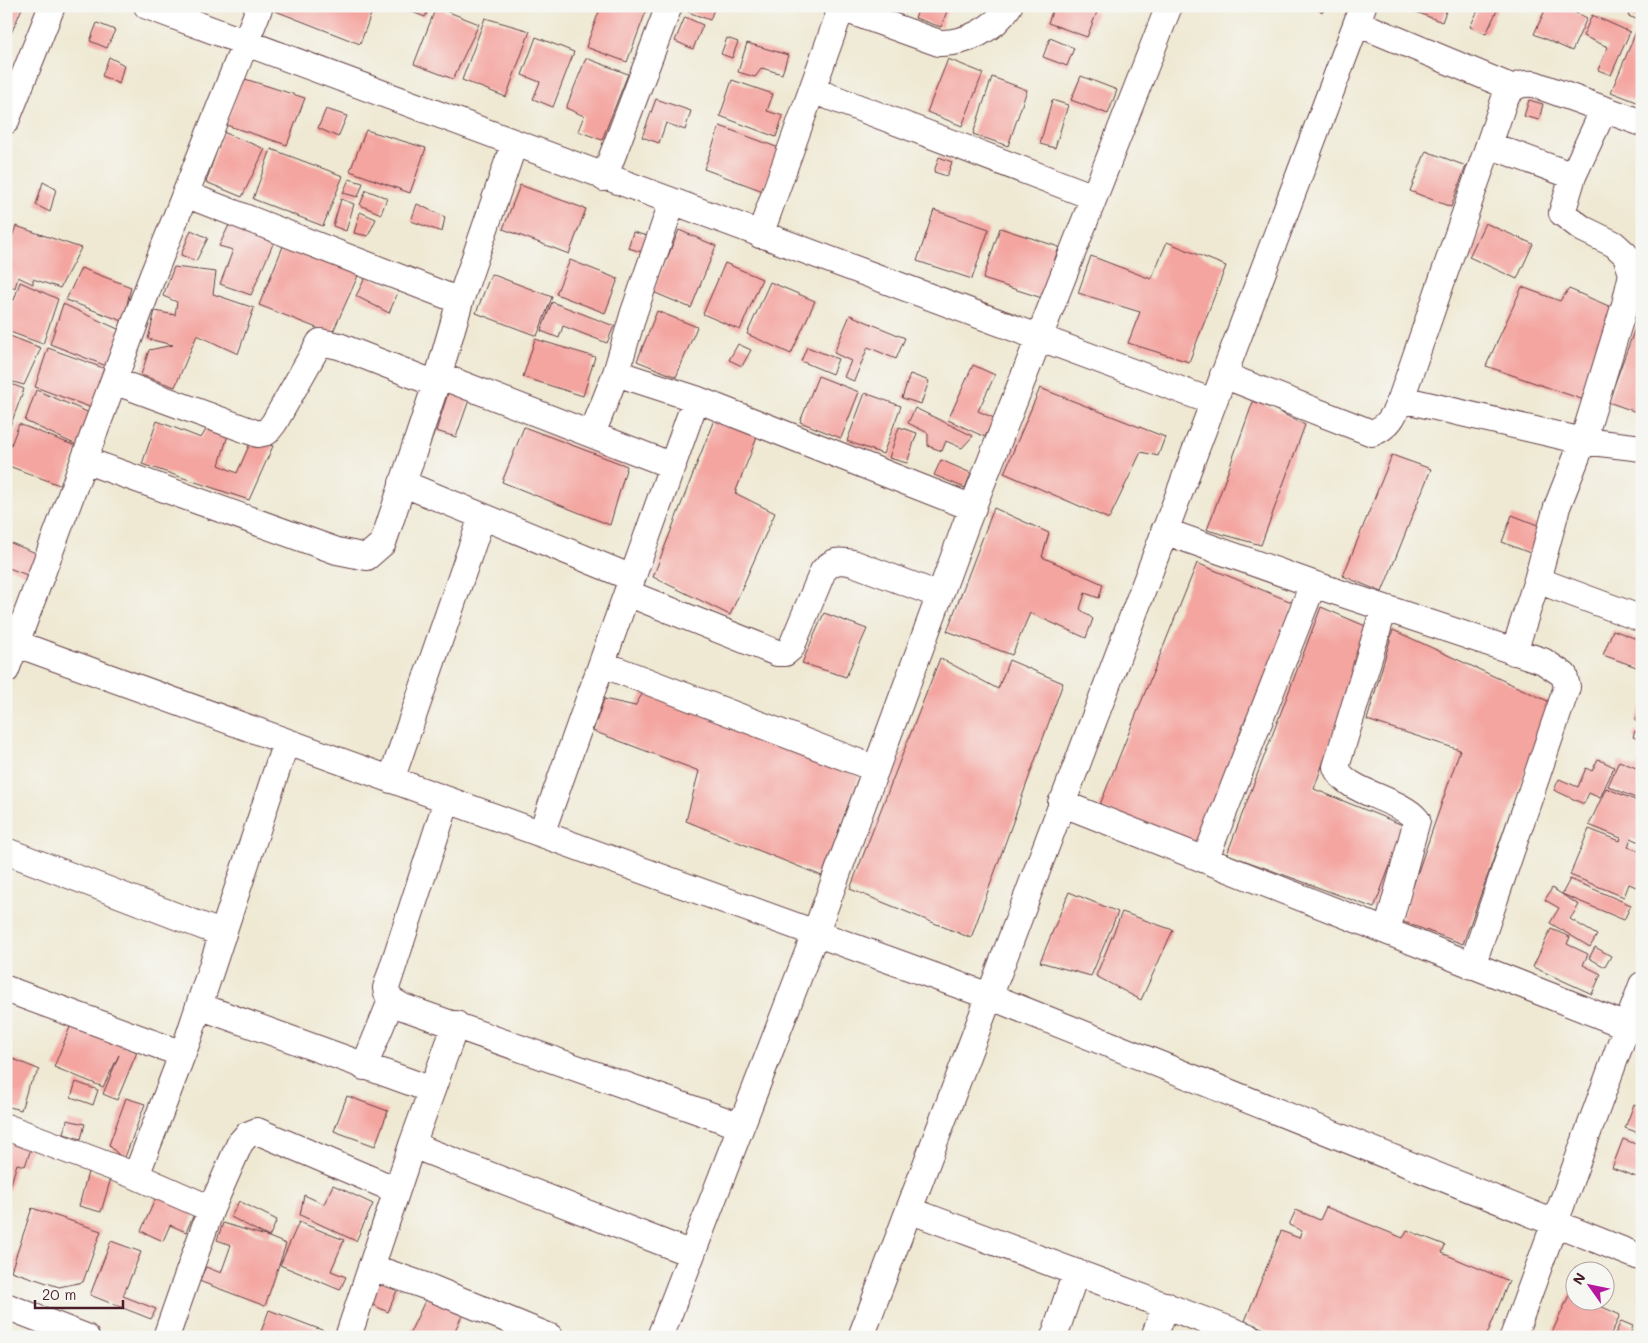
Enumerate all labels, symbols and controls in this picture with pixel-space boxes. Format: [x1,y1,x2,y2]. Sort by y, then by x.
north arrow [1566,1260,1616,1310]
text: N [1568,1269,1590,1288]
scale bar [35,1278,122,1310]
text: 20 m [42,1284,76,1304]

